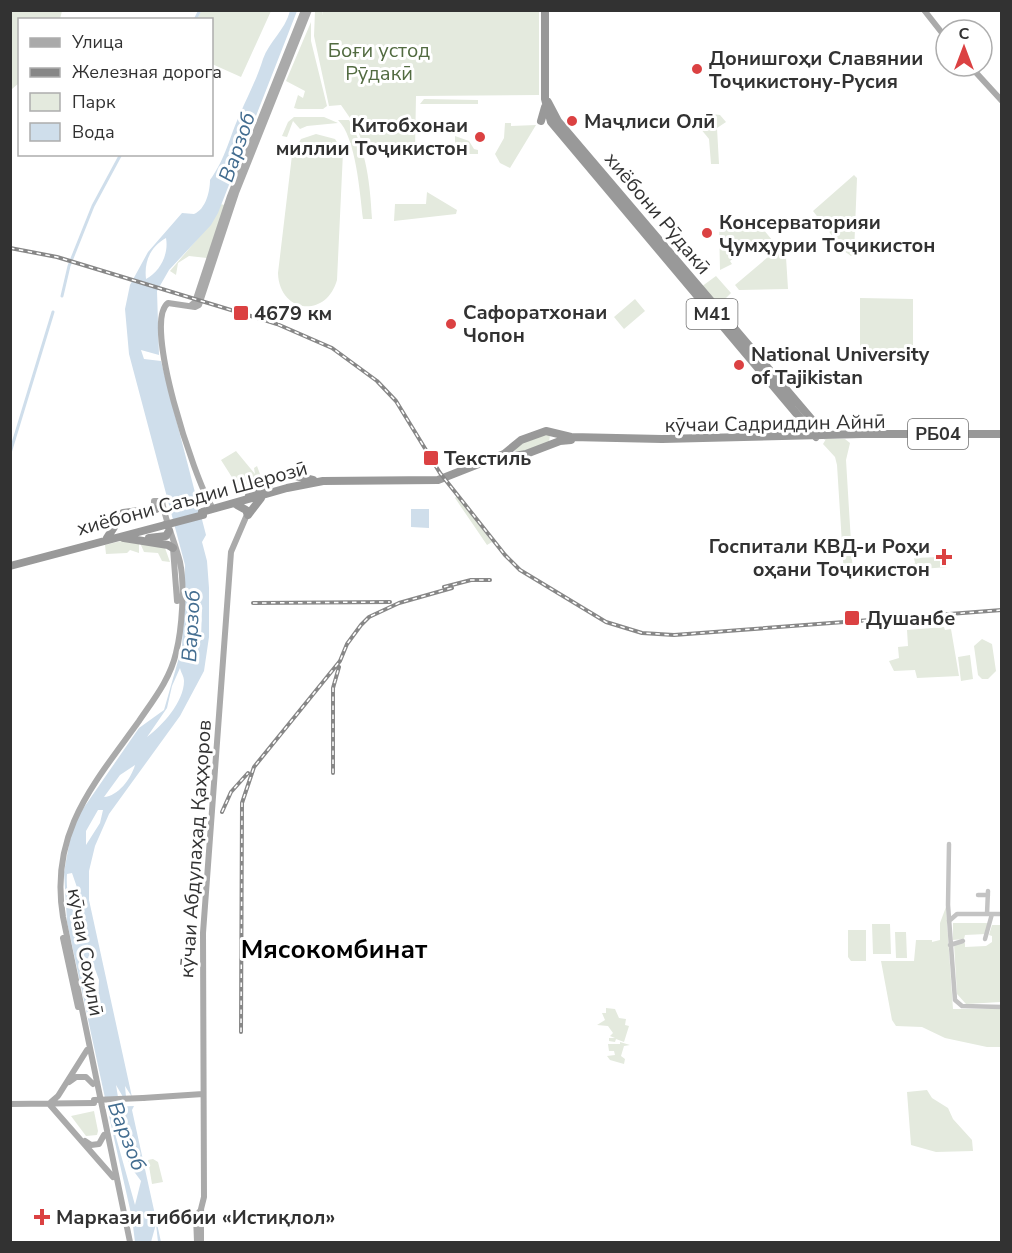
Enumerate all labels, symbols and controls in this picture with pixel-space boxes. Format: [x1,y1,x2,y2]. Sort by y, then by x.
legend [18,18,213,156]
north arrow [934,18,994,78]
text: С [959,23,970,45]
text: Улица [71,30,123,54]
park label: Боғи устод Рӯдакӣ [328,37,430,87]
place label: Донишгоҳи Славянии Тоҷикистону-Русия [709,45,923,95]
text: Железная дорога [72,60,222,84]
marker: Донишгоҳи Славянии Тоҷикистону-Русия [690,62,704,76]
text: Парк [72,90,116,114]
water label: Варзоб [212,108,262,186]
place label: Маҷлиси Олӣ [584,108,715,135]
place label: Китобхонаи миллии Тоҷикистон [276,112,468,162]
marker: Маҷлиси Олӣ [565,114,579,128]
text: Вода [72,120,115,144]
marker: Китобхонаи миллии Тоҷикистон [473,130,487,144]
street label: хиёбони Рӯдакӣ [598,146,717,280]
place label: Консерваторияи Ҷумҳурии Тоҷикистон [719,209,935,259]
marker: Консерваторияи Ҷумҳурии Тоҷикистон [700,226,714,240]
place label: Сафоратхонаи Чопон [463,299,607,349]
road number: M41 [686,299,738,329]
place label: 4679 км [254,300,332,327]
marker: 4679 км [232,304,250,322]
marker: Сафоратхонаи Чопон [444,317,458,331]
place label: National University of Tajikistan [751,341,930,391]
marker: National University of Tajikistan [732,358,746,372]
street label: кӯчаи Садриддин Айнӣ [664,408,886,439]
road number: РБ04 [908,419,968,449]
place label: Текстиль [444,445,531,472]
marker: Текстиль [422,449,440,467]
street label: хиёбони Саъдии Шерозӣ [74,455,310,542]
place label: Госпитали КВД-и Роҳи оҳани Тоҷикистон [709,533,930,583]
marker: Госпитали КВД-и Роҳи оҳани Тоҷикистон [935,548,953,566]
water label: Варзоб [175,589,207,663]
place label: Душанбе [866,605,955,632]
marker: Душанбе [843,609,861,627]
street label: кӯчаи Абдулаҳад Қаҳҳоров [173,719,218,979]
street label: кӯчаи Соҳилӣ [61,886,110,1018]
district label: Мясокомбинат [241,932,428,967]
water label: Варзоб [101,1097,153,1175]
place label: Маркази тиббии «Истиқлол» [56,1204,335,1231]
marker: Маркази тиббии «Истиқлол» [33,1208,51,1226]

